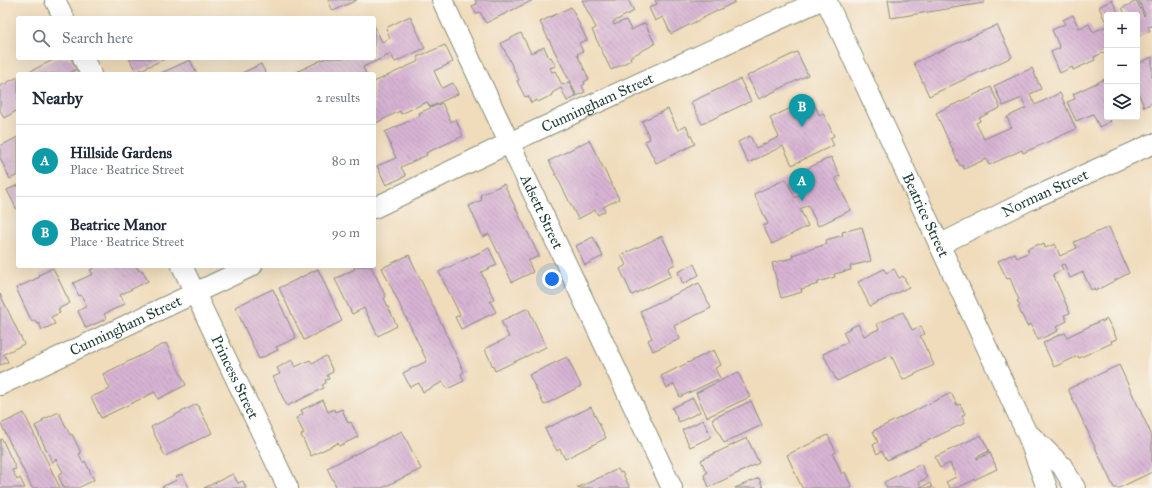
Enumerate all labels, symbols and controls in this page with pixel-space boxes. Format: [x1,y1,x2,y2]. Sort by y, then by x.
map controls [1104,12,1140,120]
button: + [1104,12,1140,48]
search box [16,16,376,60]
icon: search [30,27,52,49]
text: Search here [62,29,133,47]
button: − [1104,48,1140,84]
street label: Cunningham Street [538,69,657,136]
button: layers [1104,84,1140,120]
text: Nearby [32,88,83,109]
text: 2 results [316,90,360,106]
pin: B [789,94,815,127]
text: Hillside Gardens [70,144,172,162]
text: A [41,153,49,169]
text: 80 m [332,153,360,169]
text: Place · Beatrice Street [70,162,184,178]
street label: Norman Street [999,165,1092,221]
pin: A [789,168,815,201]
street label: Beatrice Street [898,170,953,261]
street label: Adsett Street [516,171,567,253]
text: Beatrice Manor [70,216,166,234]
text: B [41,225,49,241]
text: 90 m [332,225,360,241]
text: Place · Beatrice Street [70,234,184,250]
your location [542,269,562,289]
street label: Cunningham Street [67,291,185,360]
street label: Princess Street [207,332,263,422]

